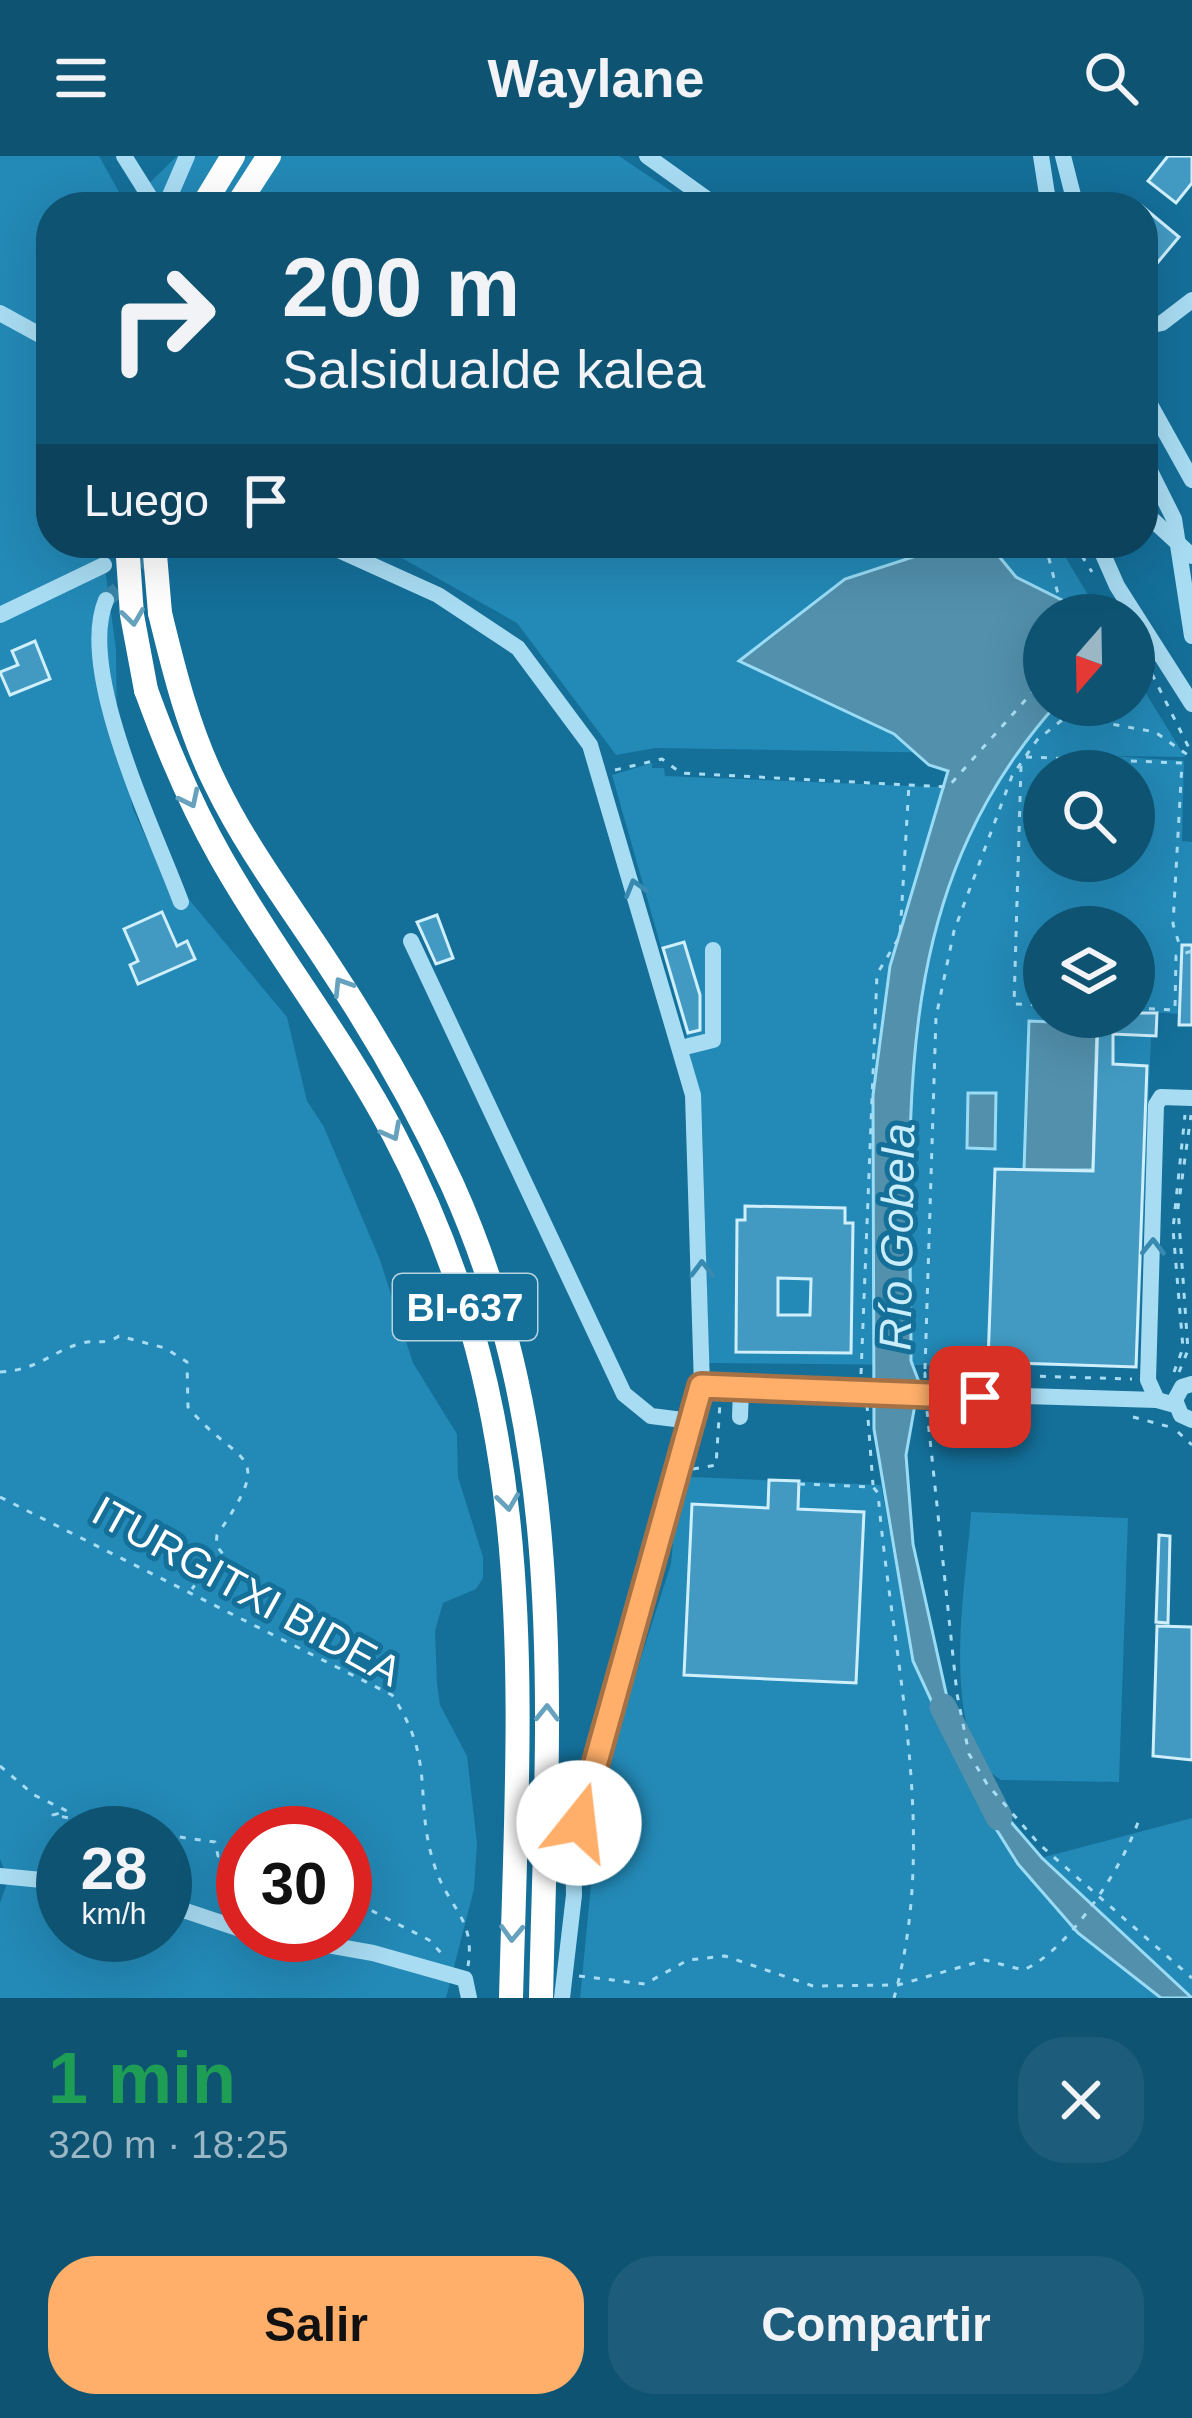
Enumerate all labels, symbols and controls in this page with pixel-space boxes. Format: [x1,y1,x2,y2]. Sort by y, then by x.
icon: menu [48,45,114,111]
icon: search [1078,45,1144,111]
text: Waylane [487,48,705,108]
icon: right [84,240,240,396]
text: 200 m [282,240,520,334]
text: Salsidualde kalea [282,339,705,399]
icon: arrive [233,468,299,534]
text: Luego [84,475,209,526]
north arrow [1023,594,1155,726]
map controls [1023,594,1155,1038]
one-way arrow [119,607,145,627]
button: search [1023,750,1155,882]
one-way arrow [176,786,199,808]
one-way arrow [624,878,649,898]
button: layers [1023,906,1155,1038]
one-way arrow [334,977,356,999]
one-way arrow [377,1120,400,1142]
water label: Río Gobela [870,1123,924,1351]
one-way arrow [1140,1237,1166,1256]
one-way arrow [689,1259,715,1278]
road number: BI-637 [393,1274,537,1340]
pin [929,1346,1031,1448]
icon: arrive [947,1364,1013,1430]
street label: ITURGITXI BIDEA [85,1487,409,1695]
one-way arrow [494,1492,520,1512]
one-way arrow [534,1703,560,1722]
position arrow [516,1760,642,1886]
speed limit sign: 30 [216,1806,372,1962]
text: 28 [81,1835,147,1902]
text: km/h [81,1897,147,1930]
one-way arrow [500,1924,526,1943]
button: close [1018,2037,1144,2163]
text: 1 min [48,2038,236,2118]
text: 320 m · 18:25 [48,2123,289,2166]
button: Salir [48,2256,584,2394]
button: Compartir [608,2256,1144,2394]

